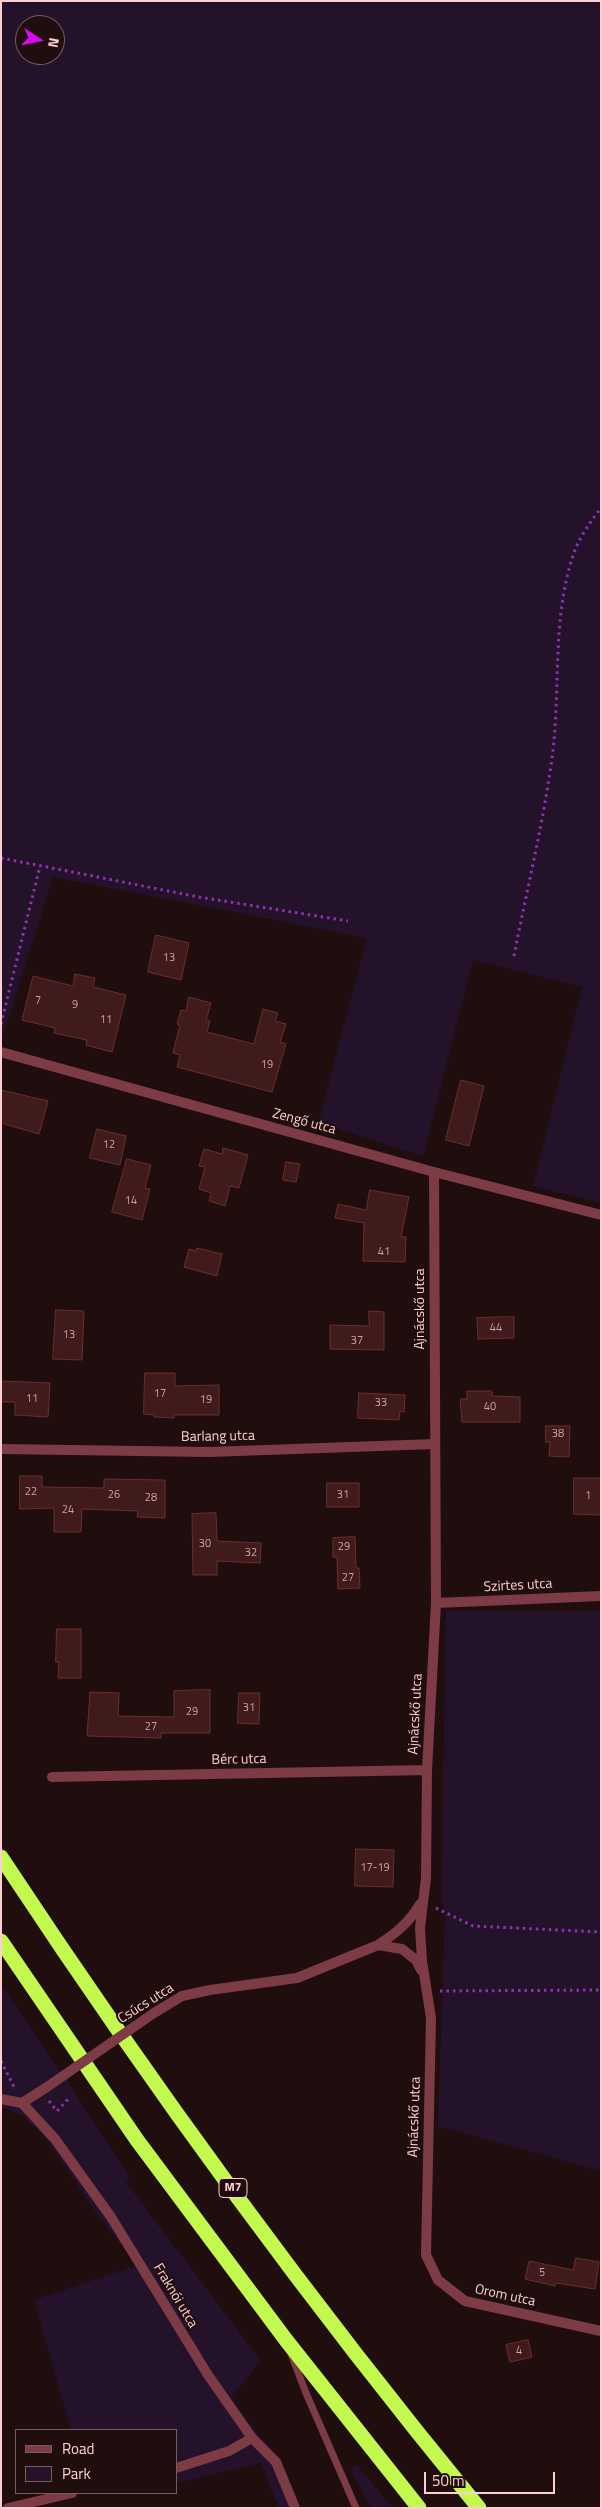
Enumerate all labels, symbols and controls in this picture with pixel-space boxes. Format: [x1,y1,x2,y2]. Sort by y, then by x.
north arrow [15,15,65,65]
text: N [43,36,65,50]
house number: 13 [163,951,175,965]
house number: 7 [35,994,41,1008]
house number: 9 [72,998,78,1012]
house number: 11 [100,1013,112,1027]
house number: 19 [261,1058,273,1072]
street label: Zengő utca [270,1105,338,1139]
house number: 12 [103,1138,115,1152]
house number: 14 [125,1194,137,1208]
house number: 41 [378,1245,390,1259]
street label: Ajnácskő utca [413,1268,429,1350]
house number: 44 [490,1321,502,1335]
house number: 13 [63,1328,75,1342]
house number: 37 [351,1334,363,1348]
house number: 17 [154,1387,166,1401]
house number: 11 [26,1392,38,1406]
house number: 19 [200,1393,212,1407]
house number: 33 [375,1396,387,1410]
house number: 40 [484,1400,496,1414]
house number: 38 [552,1427,564,1441]
street label: Barlang utca [181,1428,255,1446]
house number: 22 [25,1485,37,1499]
house number: 26 [108,1488,120,1502]
house number: 31 [337,1488,349,1502]
house number: 1 [585,1489,591,1503]
house number: 28 [145,1491,157,1505]
house number: 24 [62,1503,74,1517]
house number: 30 [199,1537,211,1551]
house number: 29 [338,1540,350,1554]
house number: 32 [245,1546,257,1560]
house number: 27 [342,1571,354,1585]
street label: Szirtes utca [483,1576,553,1596]
street label: Ajnácskő utca [405,1673,427,1755]
house number: 31 [243,1701,255,1715]
house number: 29 [186,1705,198,1719]
house number: 27 [145,1720,157,1734]
street label: Bérc utca [211,1751,267,1769]
house number: 17-19 [360,1861,390,1875]
street label: Csúcs utca [115,1980,177,2028]
street label: Ajnácskő utca [405,2076,425,2158]
road number: M7 [219,2178,247,2198]
street label: Fraknói utca [149,2261,201,2331]
house number: 5 [539,2266,545,2280]
street label: Orom utca [473,2281,537,2311]
house number: 4 [516,2344,522,2358]
legend [15,2429,178,2494]
text: Road [62,2437,94,2460]
text: Park [62,2462,91,2485]
scale bar [427,2462,558,2494]
text: 50 m [432,2469,465,2492]

